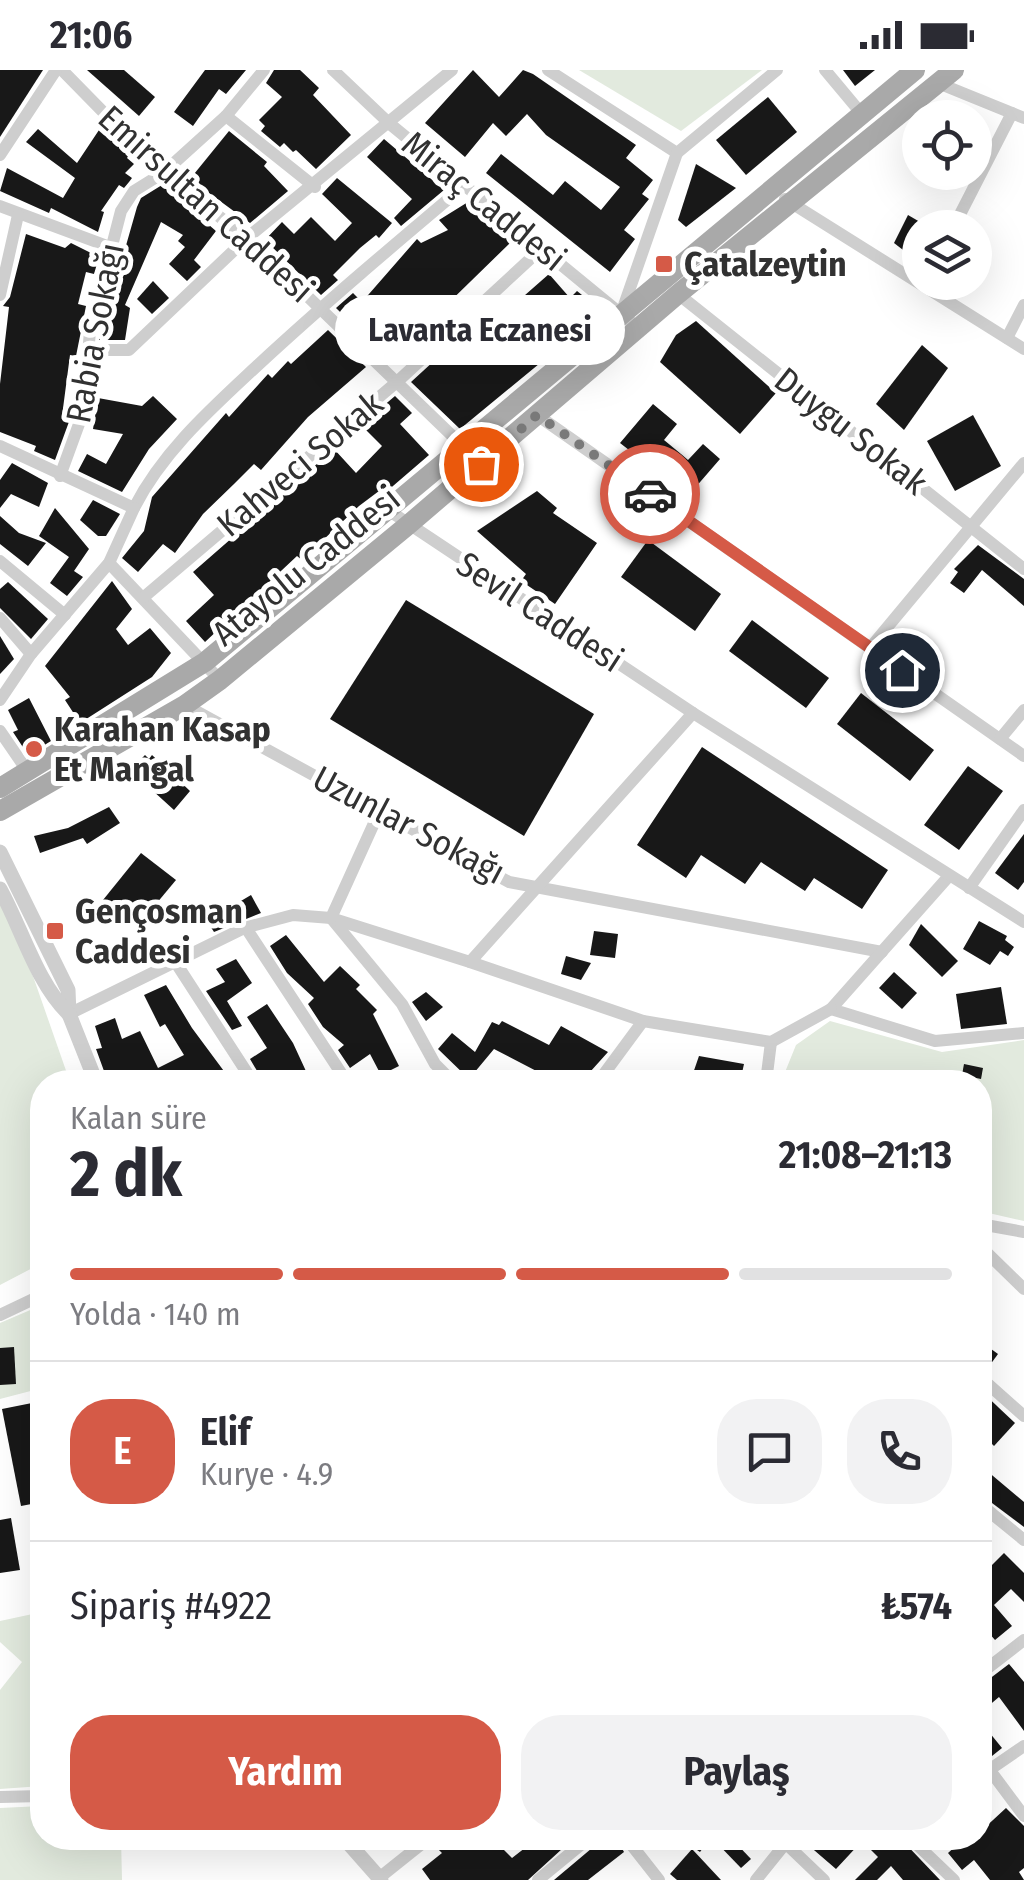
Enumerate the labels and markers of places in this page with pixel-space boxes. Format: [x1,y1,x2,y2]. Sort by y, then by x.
place label: Çatalzeytin [684,243,846,285]
marker: Çatalzeytin [653,253,675,275]
callout: Lavanta Eczanesi [336,294,626,364]
pin [439,422,524,507]
pin [860,628,945,713]
place label: Karahan Kasap Et Mangal [54,708,271,790]
marker: Karahan Kasap Et Mangal [23,738,45,760]
place label: Gençosman Caddesi [75,890,243,972]
marker: Gençosman Caddesi [44,920,66,942]

